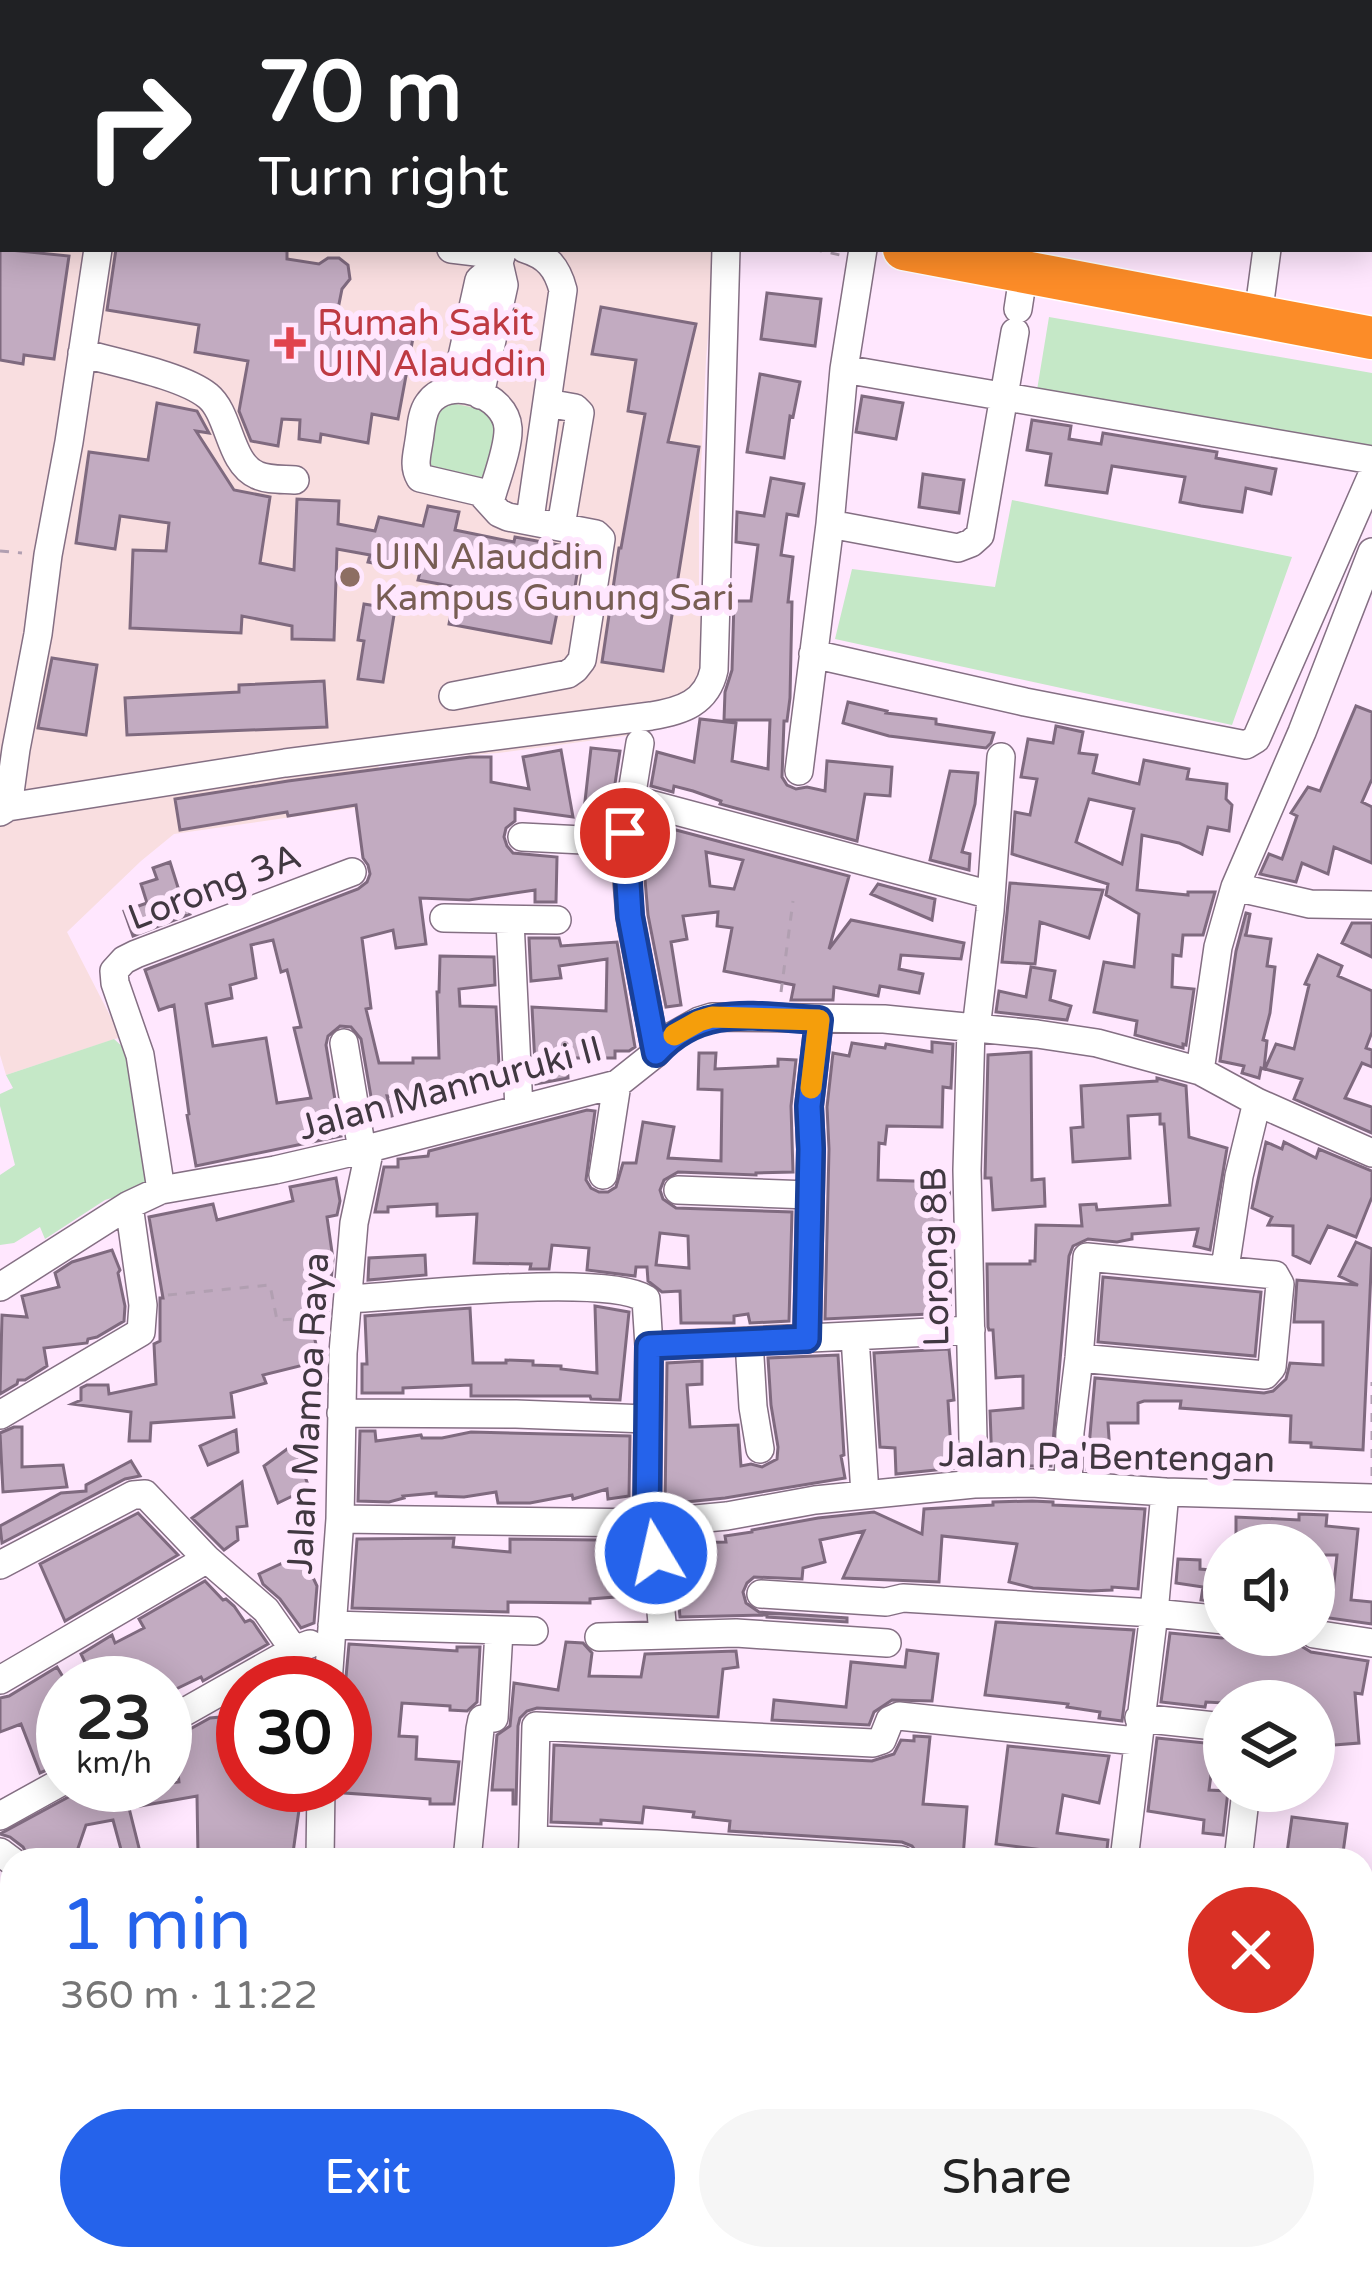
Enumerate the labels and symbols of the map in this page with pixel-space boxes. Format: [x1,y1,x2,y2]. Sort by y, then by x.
place label: Rumah Sakit UIN Alauddin [317,302,547,386]
marker: Rumah Sakit UIN Alauddin [274,327,306,359]
place label: UIN Alauddin Kampus Gunung Sari [374,536,735,620]
marker: UIN Alauddin Kampus Gunung Sari [337,564,363,590]
pin [574,782,676,884]
street label: Lorong 3A [122,835,307,940]
street label: Jalan Mannuruki II [294,1027,607,1150]
street label: Lorong 8B [912,1167,959,1347]
street label: Jalan Mamoa Raya [279,1251,338,1575]
street label: Jalan Pa'Bentengan [938,1433,1275,1482]
position arrow [593,1490,719,1616]
speed limit sign: 30 [216,1656,372,1812]

